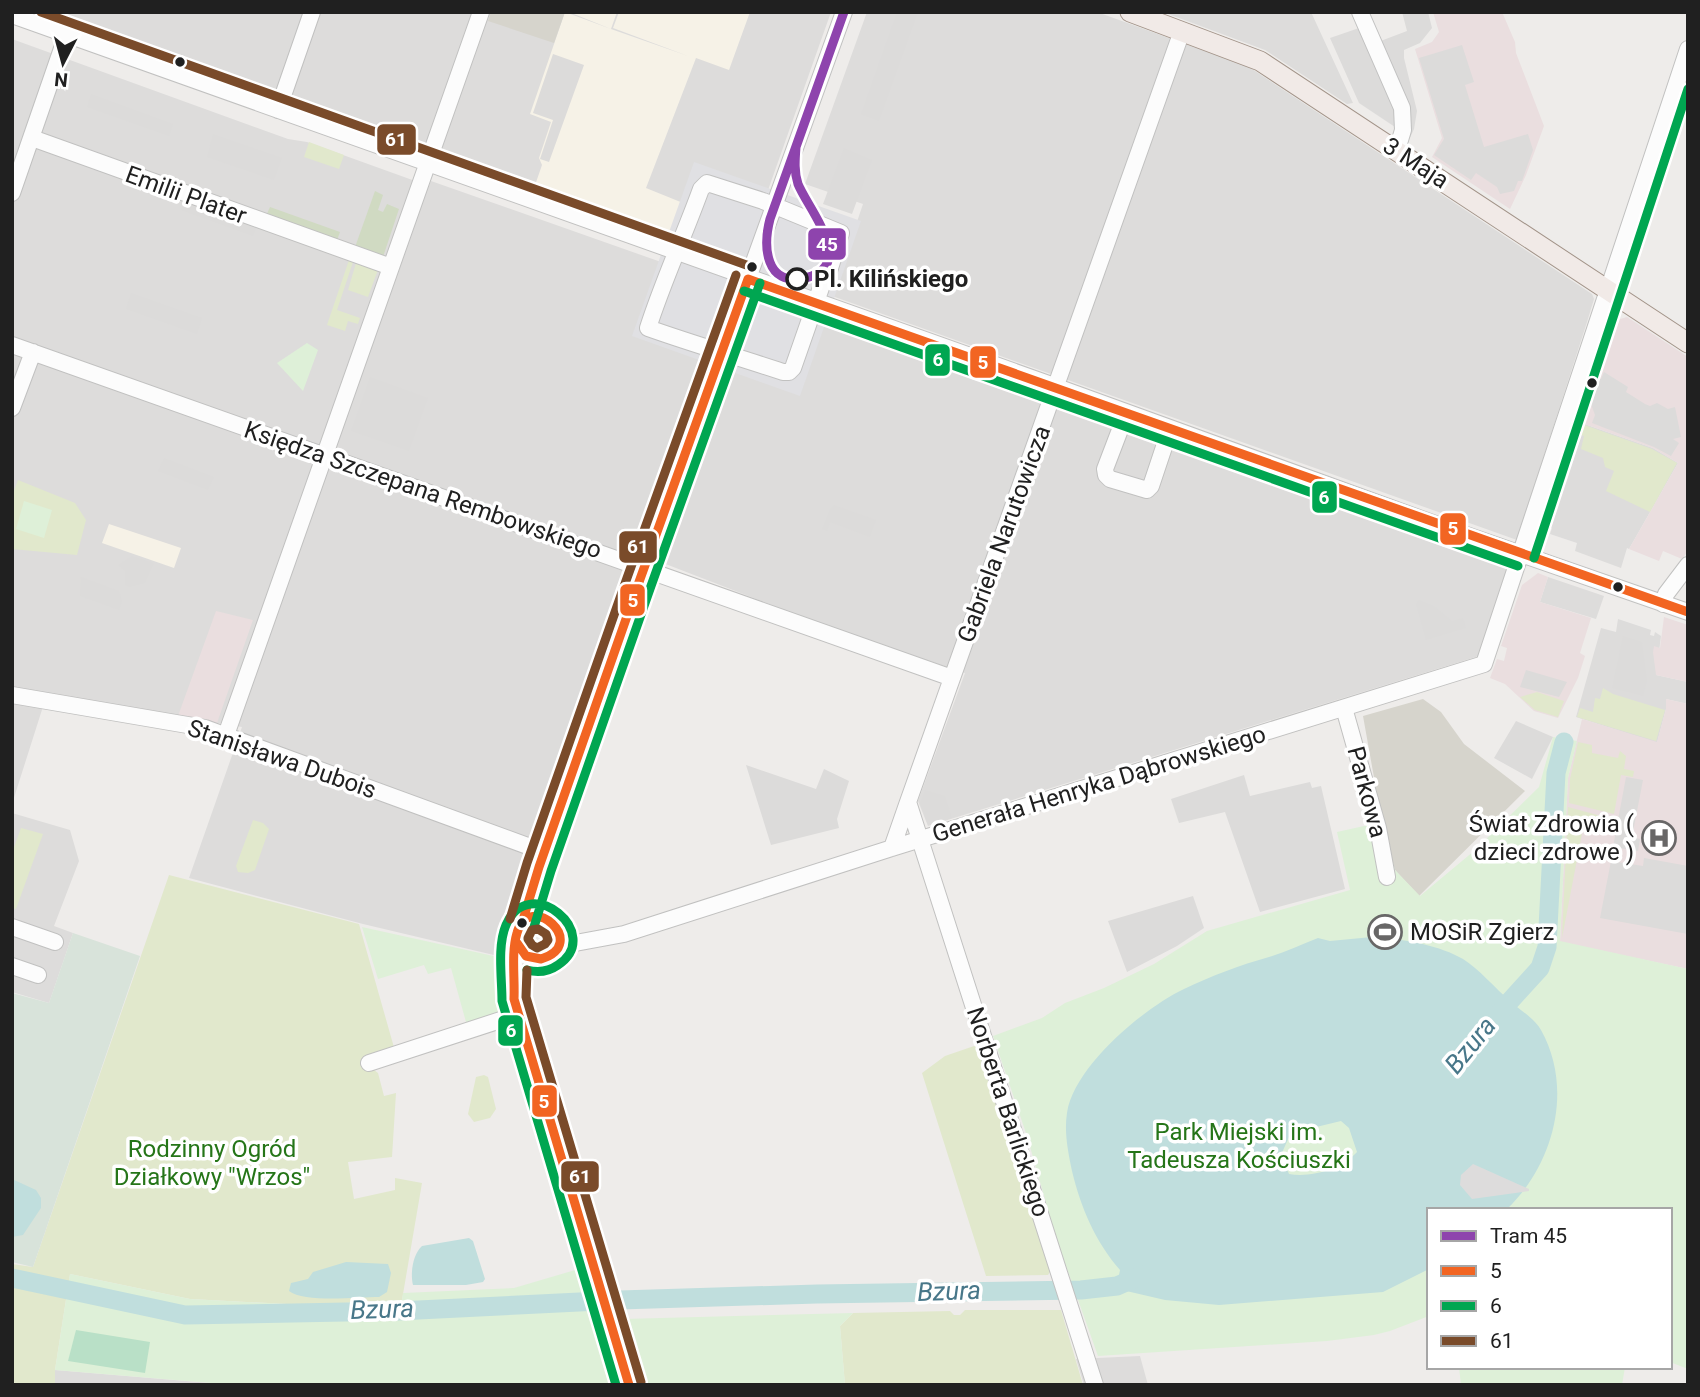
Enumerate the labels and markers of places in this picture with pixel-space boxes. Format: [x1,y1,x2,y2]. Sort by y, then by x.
unlabelled marker [173,55,187,69]
unlabelled marker [745,260,759,274]
place label: Pl. Kilińskiego [814,265,968,293]
marker: Pl. Kilińskiego [786,268,808,290]
unlabelled marker [1585,376,1599,390]
unlabelled marker [1611,580,1625,594]
place label: Świat Zdrowia ( dzieci zdrowe ) [1469,810,1634,866]
hospital icon: Świat Zdrowia ( dzieci zdrowe ) [1640,819,1678,857]
sports icon: MOSiR Zgierz [1366,913,1404,951]
unlabelled marker [515,916,529,930]
place label: MOSiR Zgierz [1410,918,1555,946]

